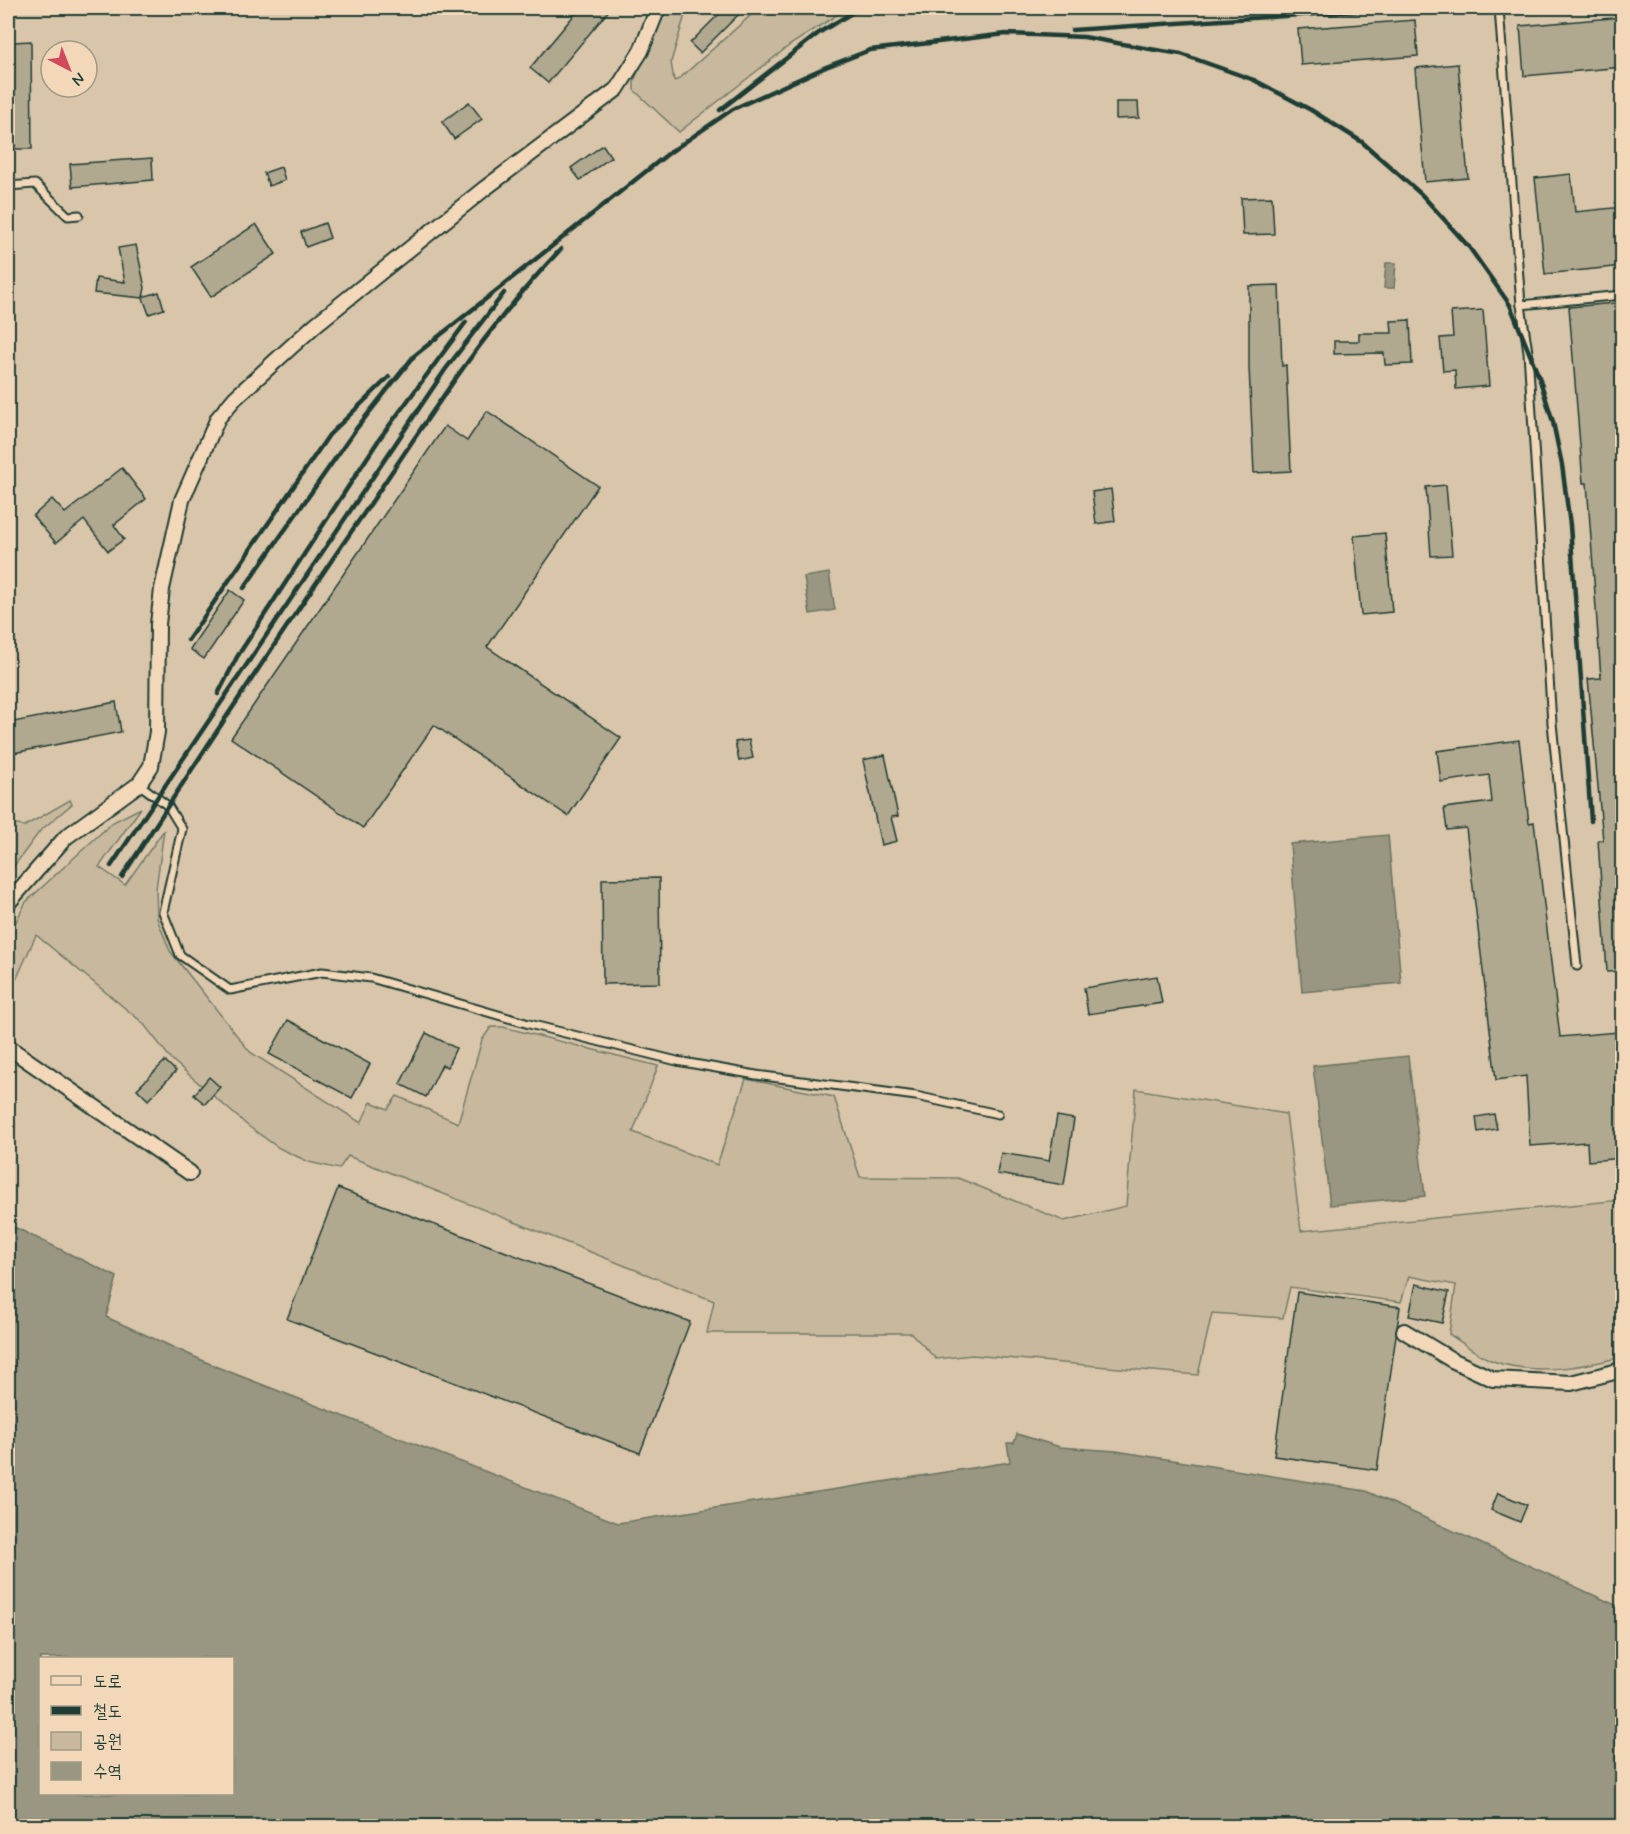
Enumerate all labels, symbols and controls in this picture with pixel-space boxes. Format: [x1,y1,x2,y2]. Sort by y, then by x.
north arrow [39,39,99,99]
text: N [67,68,89,90]
legend [39,1657,234,1795]
text: 도로 [93,1670,122,1694]
text: 철도 [93,1700,122,1724]
text: 공원 [93,1730,122,1754]
text: 수역 [93,1760,122,1784]

